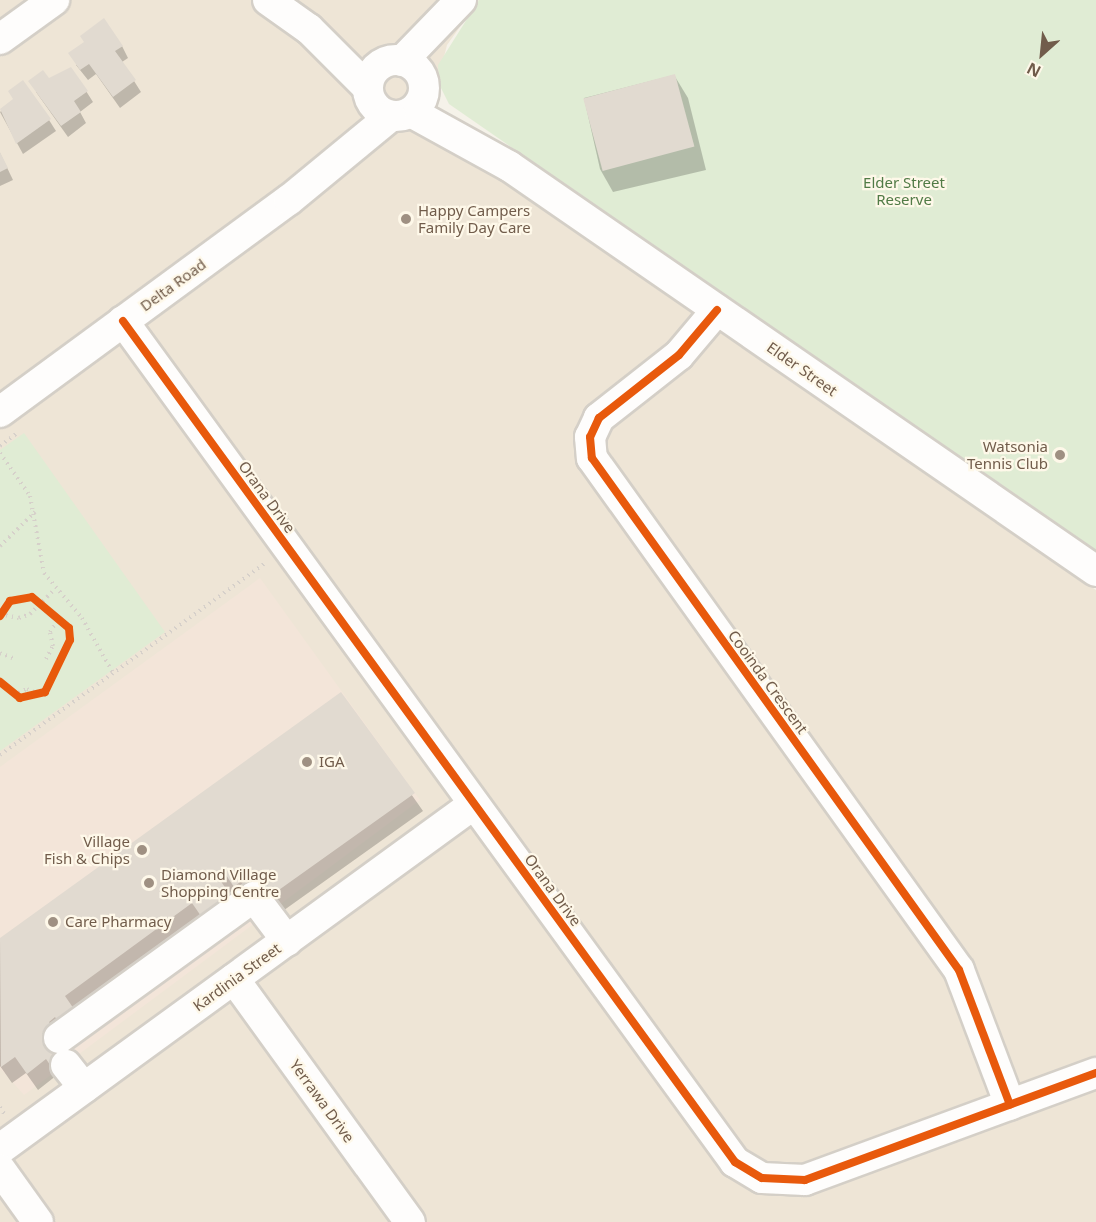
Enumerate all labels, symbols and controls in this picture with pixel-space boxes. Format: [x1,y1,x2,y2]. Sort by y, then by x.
north arrow [1012,24,1072,84]
text: N [1023,57,1045,83]
park label: Elder Street Reserve [863,173,945,208]
place label: Happy Campers Family Day Care [418,201,531,236]
marker: Happy Campers Family Day Care [399,212,413,226]
street label: Delta Road [137,255,209,315]
street label: Elder Street [763,338,841,400]
place label: Watsonia Tennis Club [967,437,1048,472]
marker: Watsonia Tennis Club [1053,448,1067,462]
street label: Orana Drive [235,457,299,537]
street label: Cooinda Crescent [724,627,812,737]
place label: IGA [319,753,345,771]
marker: IGA [300,755,314,769]
place label: Village Fish & Chips [44,832,130,867]
marker: Village Fish & Chips [135,843,149,857]
street label: Orana Drive [521,850,585,930]
place label: Diamond Village Shopping Centre [161,865,279,900]
marker: Diamond Village Shopping Centre [142,876,156,890]
place label: Care Pharmacy [65,913,171,931]
marker: Care Pharmacy [46,915,60,929]
street label: Kardinia Street [190,939,284,1015]
street label: Yerrawa Drive [286,1056,358,1146]

